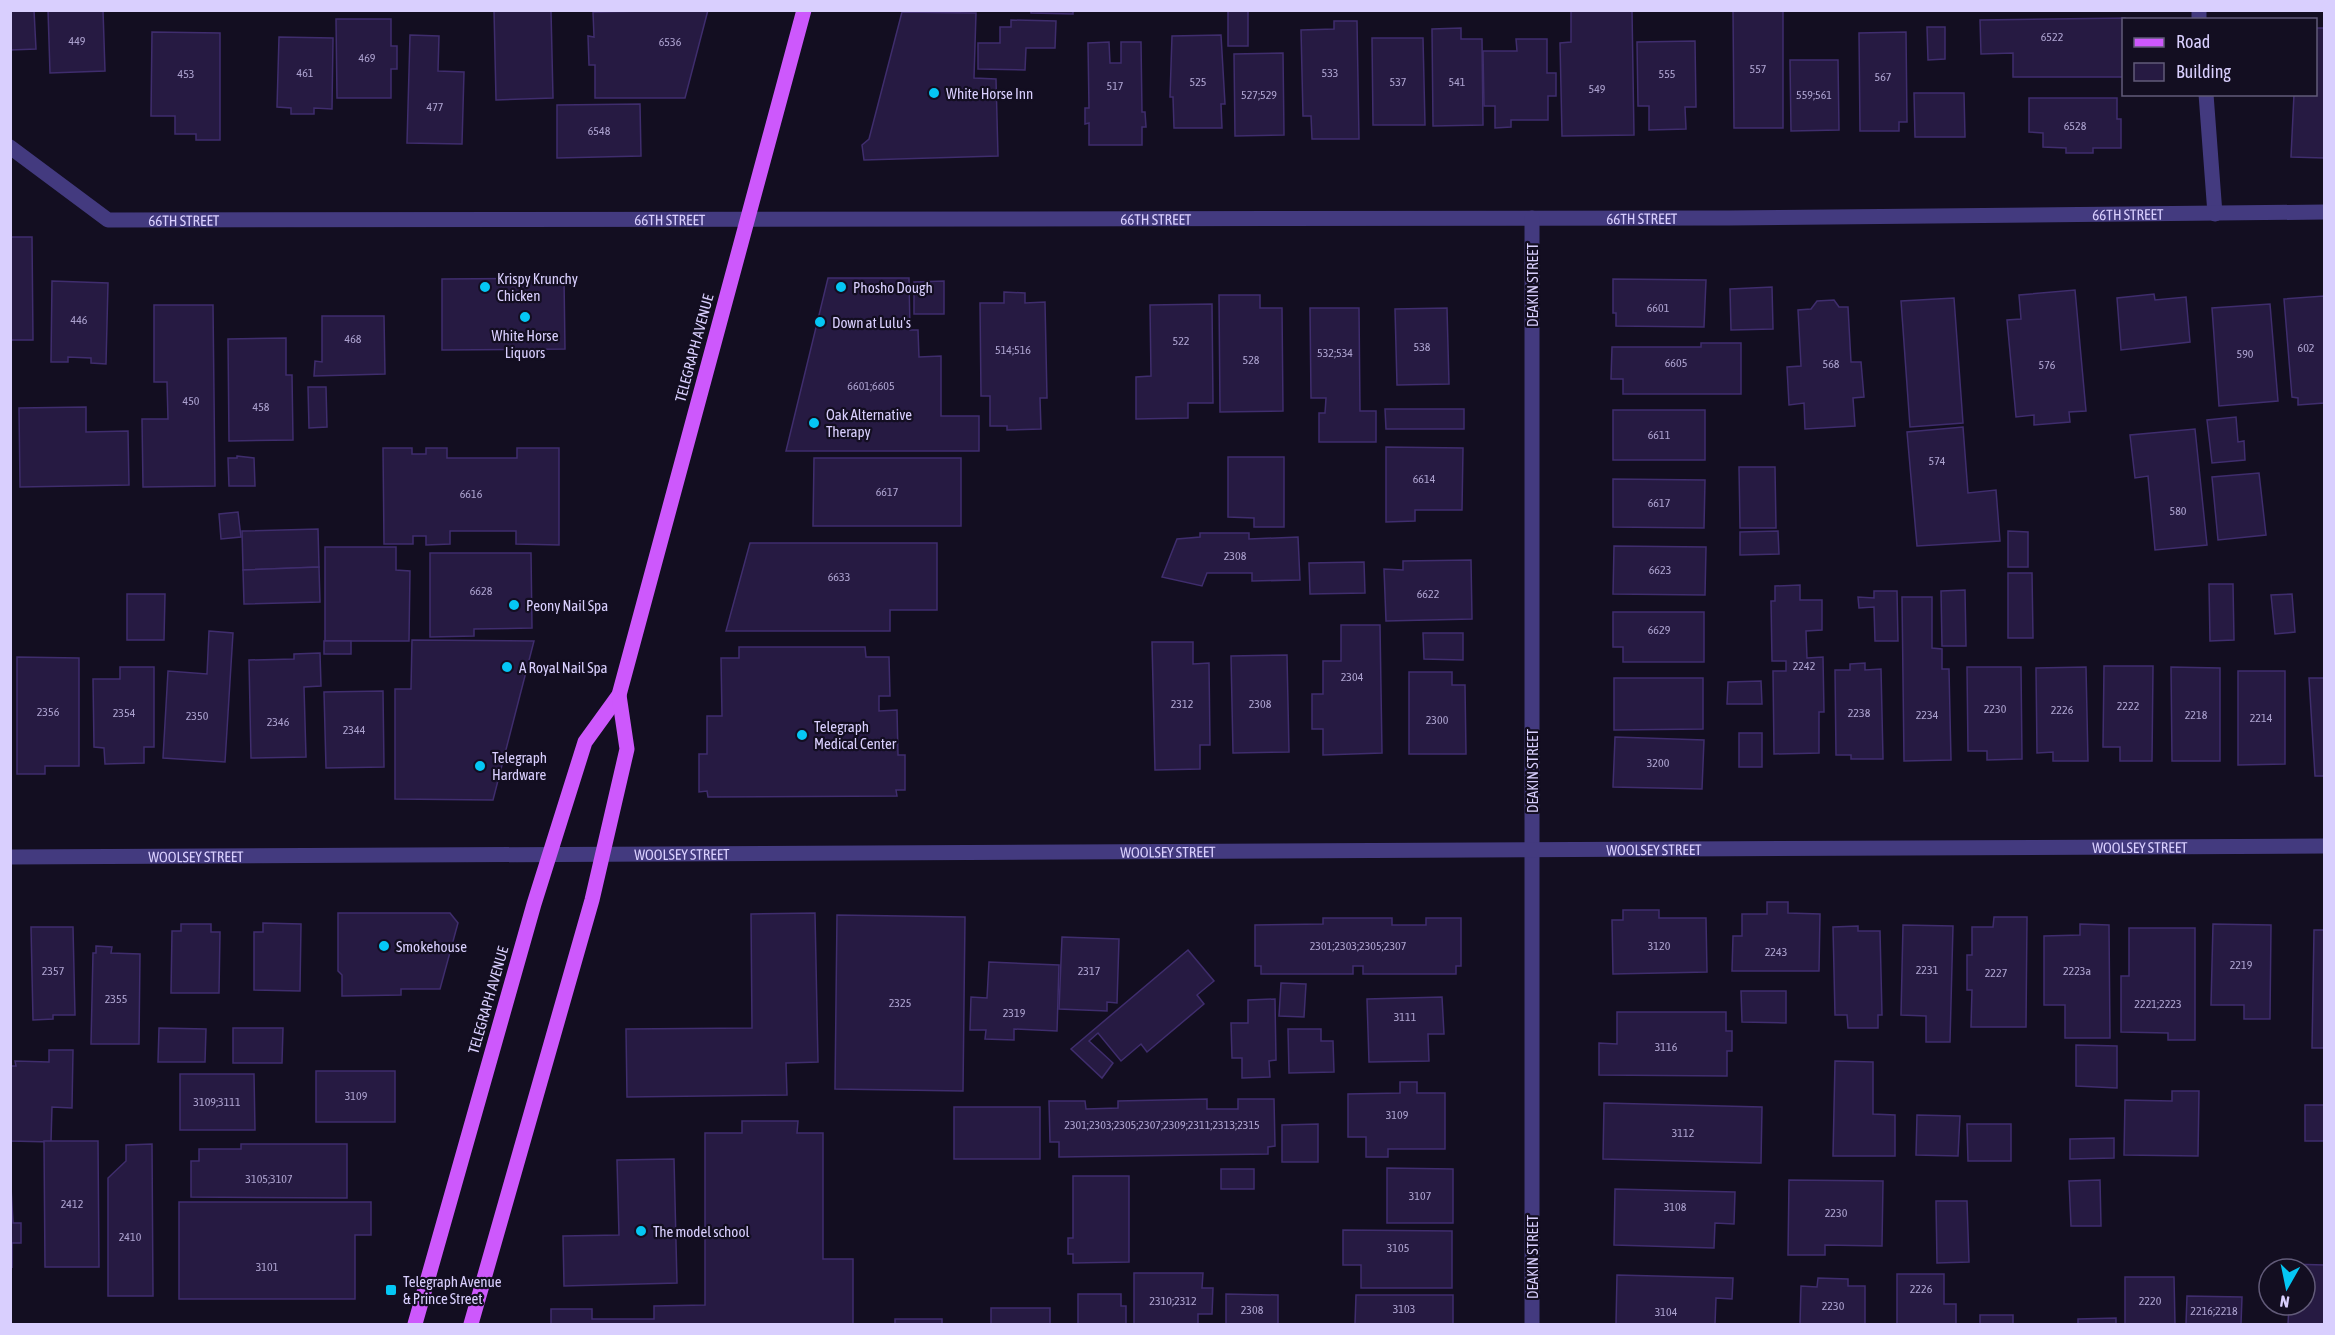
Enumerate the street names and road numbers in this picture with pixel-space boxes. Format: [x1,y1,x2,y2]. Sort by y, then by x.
street label: 66TH STREET [2092,205,2164,223]
street label: 66TH STREET [1120,210,1192,227]
street label: 66TH STREET [1606,210,1678,227]
street label: 66TH STREET [148,211,220,228]
street label: 66TH STREET [634,211,706,228]
street label: DEAKIN STREET [1524,243,1541,327]
street label: TELEGRAPH AVENUE [671,292,717,404]
street label: DEAKIN STREET [1524,729,1541,813]
street label: WOOLSEY STREET [2092,838,2188,856]
street label: WOOLSEY STREET [1606,840,1702,858]
street label: WOOLSEY STREET [1120,843,1216,860]
street label: WOOLSEY STREET [634,845,730,863]
street label: WOOLSEY STREET [148,847,244,865]
street label: TELEGRAPH AVENUE [465,944,512,1056]
street label: DEAKIN STREET [1524,1215,1541,1299]

